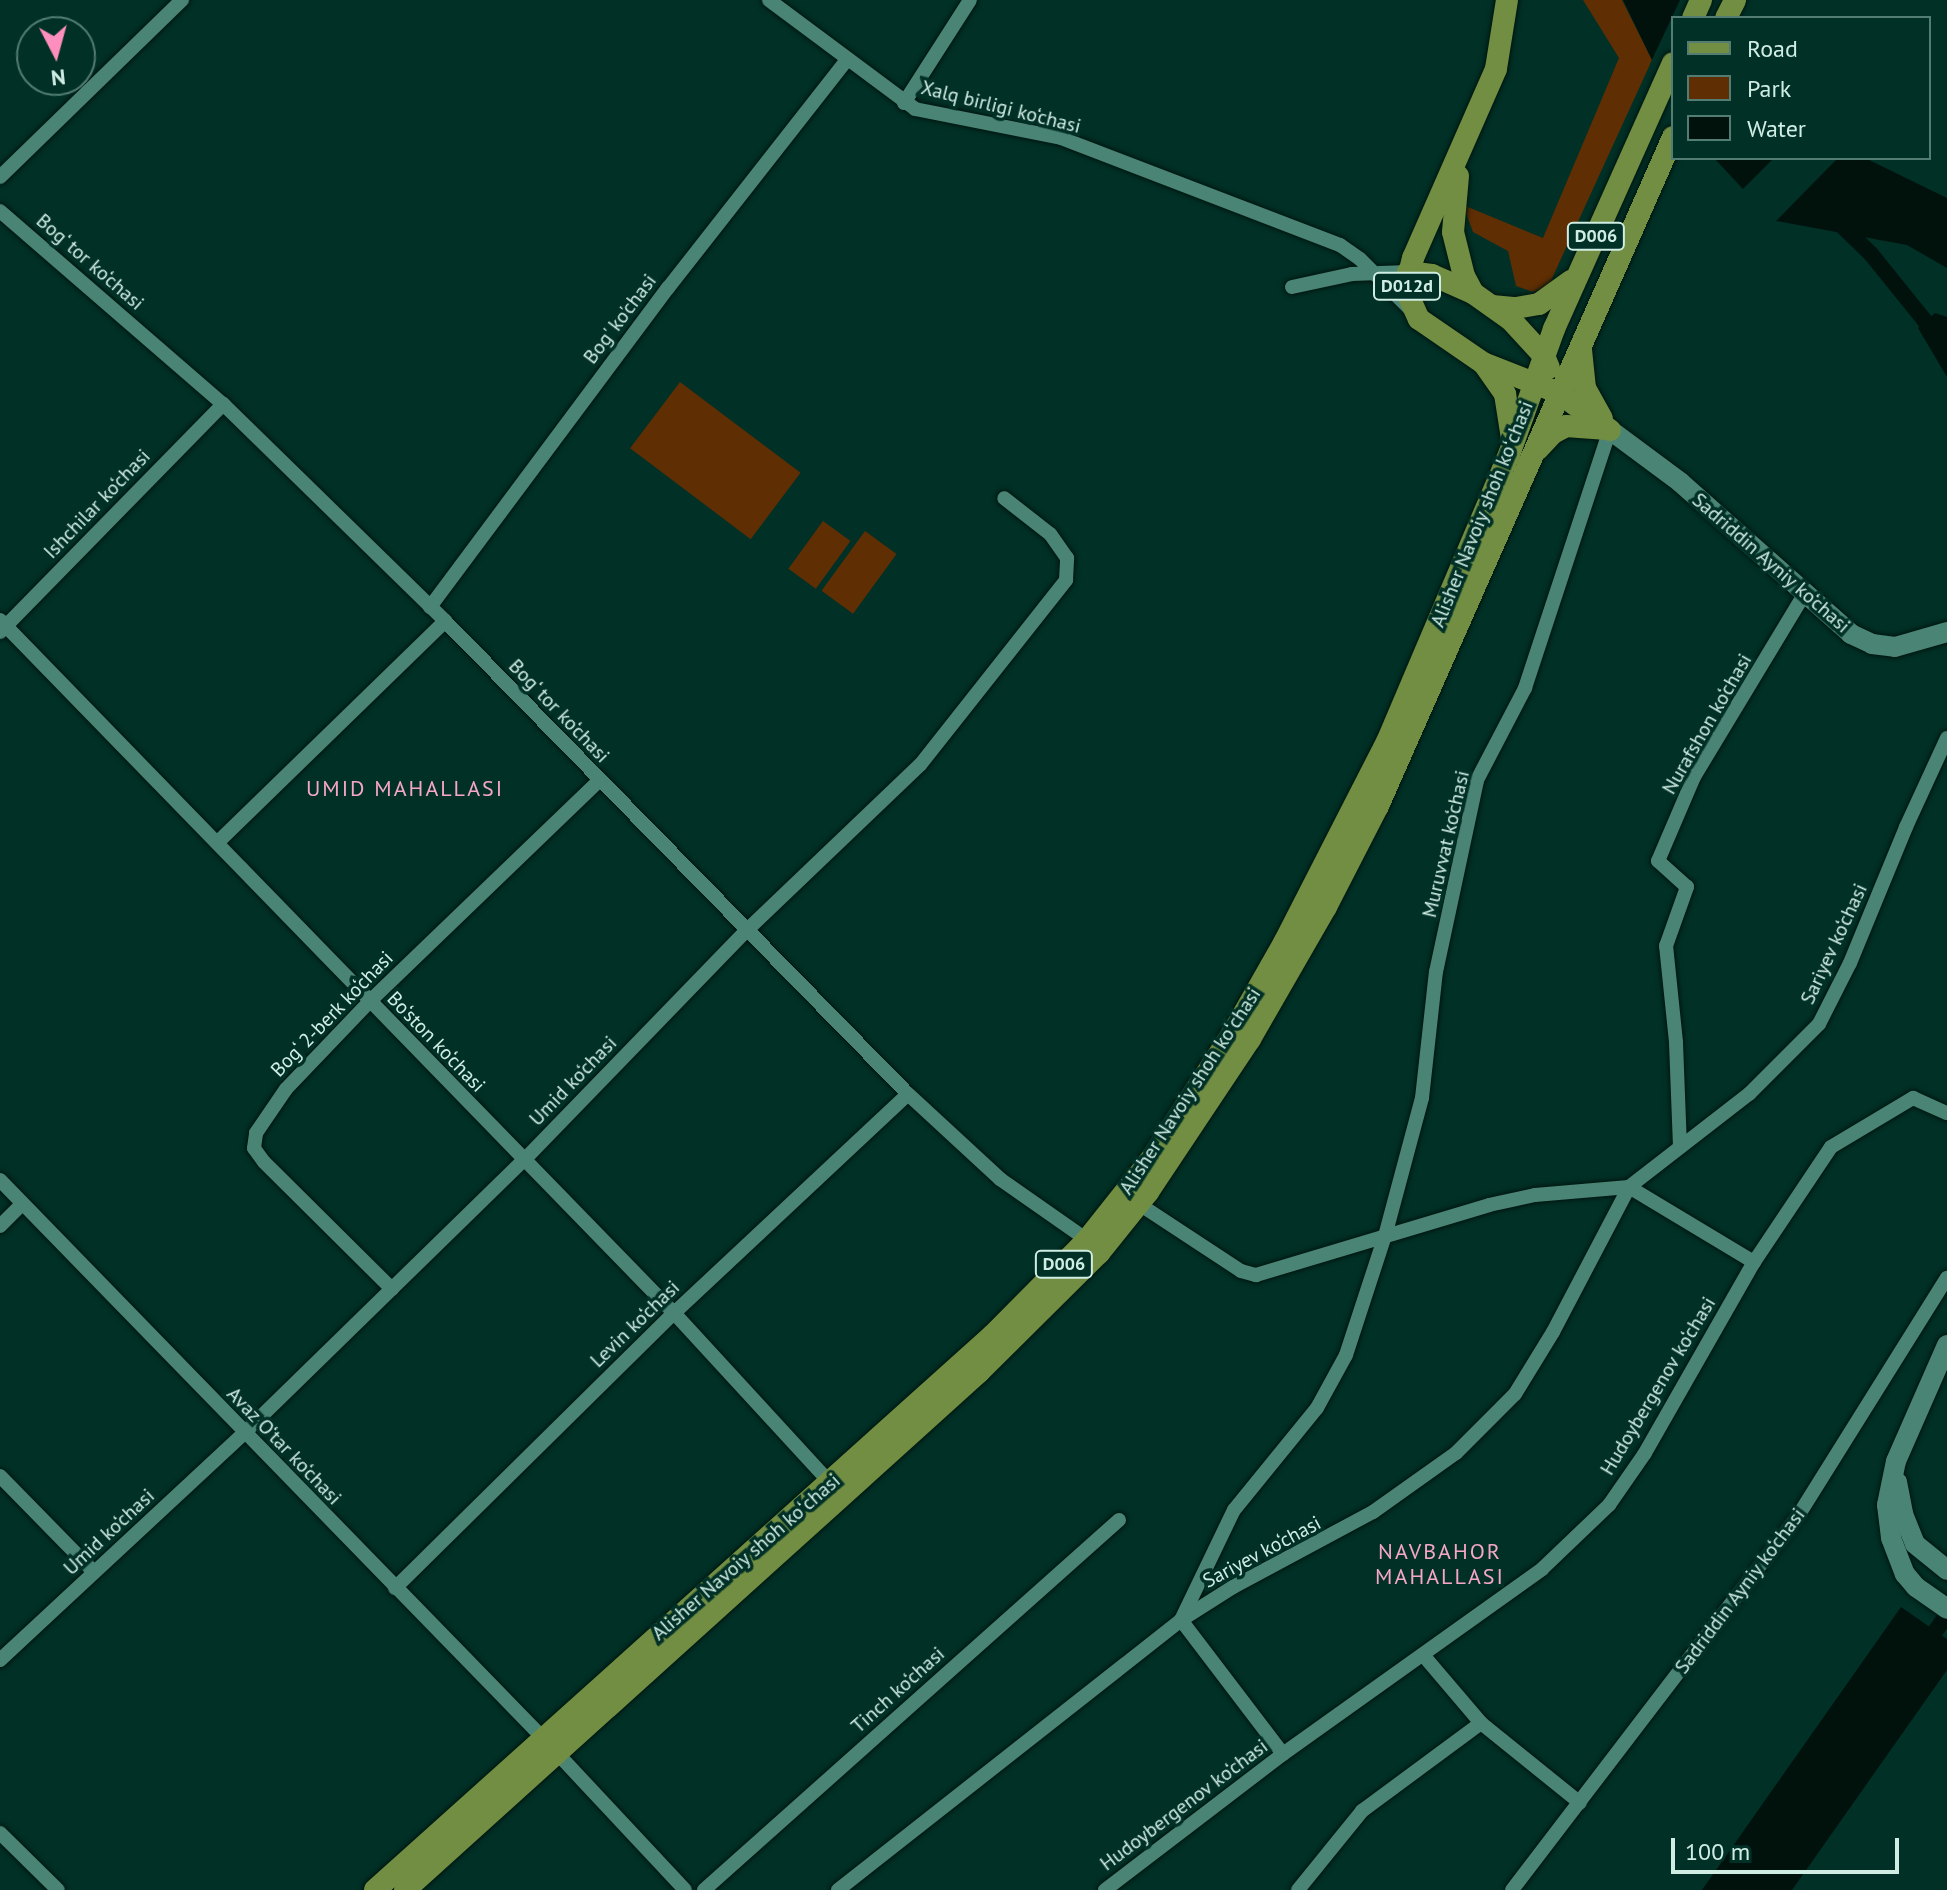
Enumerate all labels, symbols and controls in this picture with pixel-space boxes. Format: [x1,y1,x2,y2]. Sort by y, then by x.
north arrow [16,16,96,96]
legend [1671,16,1931,160]
text: Road [1747,33,1798,64]
text: N [50,63,67,93]
text: Park [1747,73,1791,104]
street label: Xalq birligi ko‘chasi [919,76,1083,138]
text: Water [1747,113,1806,144]
street label: Bog‘ tor ko‘chasi [31,208,149,316]
road number: D006 [1566,222,1626,250]
street label: Bog' ko'chasi [578,269,662,369]
road number: D012d [1373,272,1441,300]
street label: Alisher Navoiy shoh koʻchasi [1425,397,1539,631]
street label: Ishchilar ko‘chasi [39,444,155,564]
street label: Sadriddin Ayniy ko‘chasi [1687,488,1855,638]
street label: Nurafshon ko‘chasi [1657,649,1757,799]
street label: Bog‘ tor ko‘chasi [503,654,615,768]
street label: Muruvvat ko‘chasi [1417,768,1475,920]
district label: UMID MAHALLASI [306,776,504,802]
street label: Sariyev ko‘chasi [1795,880,1873,1008]
street label: Bog‘ 2-berk ko‘chasi [265,945,399,1083]
street label: Alisher Navoiy shoh koʻchasi [1114,983,1266,1199]
street label: Bo‘ston ko‘chasi [382,987,490,1097]
street label: Umid ko‘chasi [524,1031,622,1131]
road number: D006 [1034,1250,1094,1278]
street label: Levin ko‘chasi [585,1276,685,1372]
street label: Hudoybergenov ko‘chasi [1595,1292,1721,1480]
street label: Avaz O‘tar ko‘chasi [222,1382,346,1510]
street label: Alisher Navoiy shoh koʻchasi [647,1468,845,1646]
street label: Umid ko‘chasi [59,1484,159,1580]
street label: Sadriddin Ayniy ko‘chasi [1670,1503,1810,1679]
street label: Sariyev ko‘chasi [1199,1511,1325,1593]
district label: NAVBAHOR MAHALLASI [1375,1538,1505,1590]
street label: Tinch ko‘chasi [846,1642,950,1738]
street label: Hudoybergenov ko‘chasi [1095,1734,1273,1876]
scale bar [1675,1822,1903,1872]
text: 100 m [1685,1836,1750,1867]

